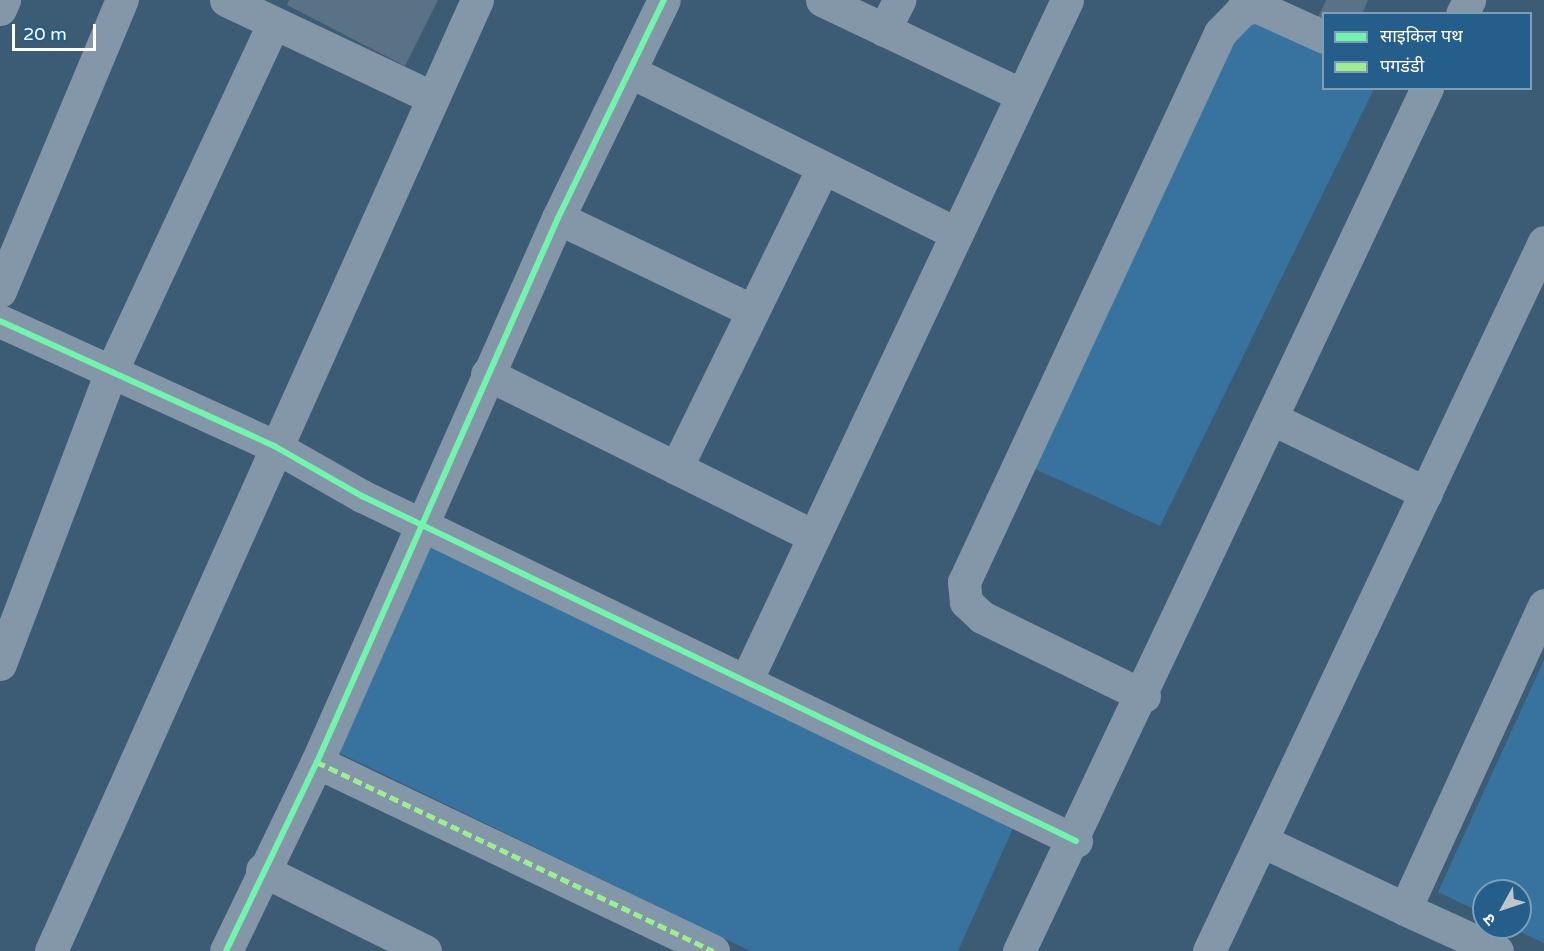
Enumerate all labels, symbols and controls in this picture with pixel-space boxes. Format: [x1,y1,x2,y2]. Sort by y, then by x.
scale bar [15,12,99,50]
legend [1322,12,1532,90]
text: 20 m [23,23,67,45]
text: साइकिल पथ [1380,25,1463,47]
text: पगडंडी [1380,55,1424,77]
north arrow [1472,879,1532,939]
text: उ [1479,909,1500,929]

